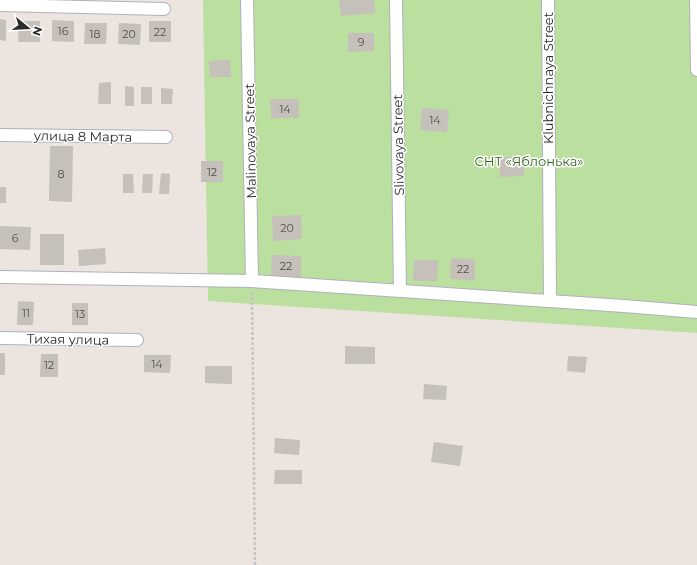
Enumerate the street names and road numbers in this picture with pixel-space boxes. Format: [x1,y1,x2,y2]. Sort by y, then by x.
street label: Klubnichnaya Street [540,12,556,144]
street label: Malinovaya Street [241,83,259,199]
street label: Slivovaya Street [389,94,407,196]
street label: улица 8 Марта [33,127,132,145]
street label: Тихая улица [27,330,109,348]

